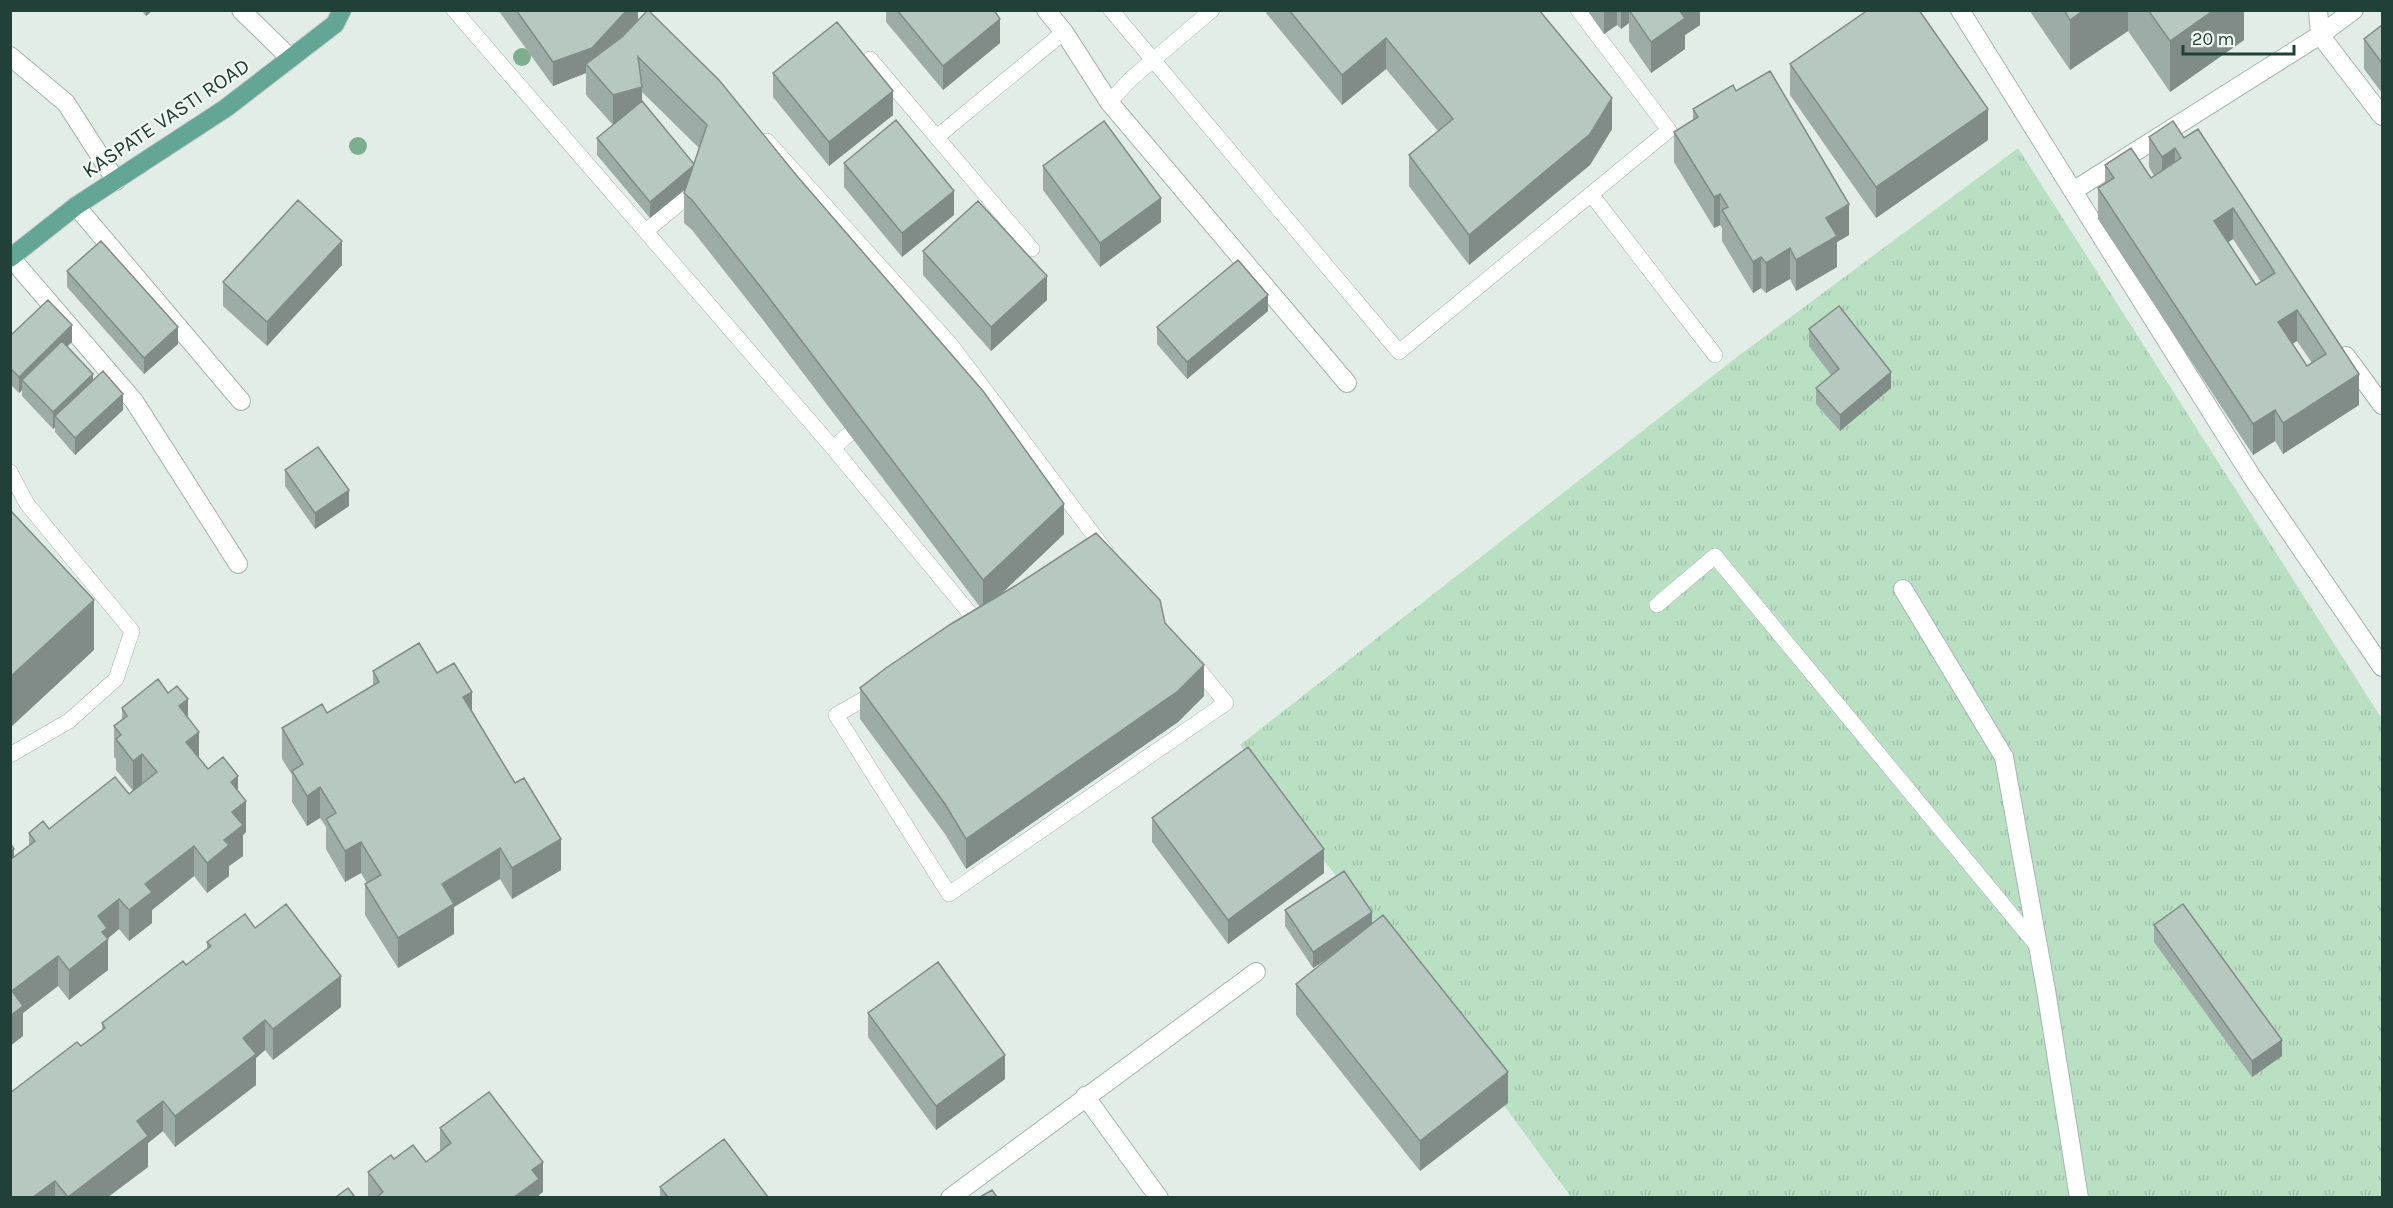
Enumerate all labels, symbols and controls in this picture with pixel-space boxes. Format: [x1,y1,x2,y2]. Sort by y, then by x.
scale bar [2183,18,2294,56]
text: 20 m [2192,28,2234,50]
street label: KASPATE VASTI ROAD [78,53,254,183]

